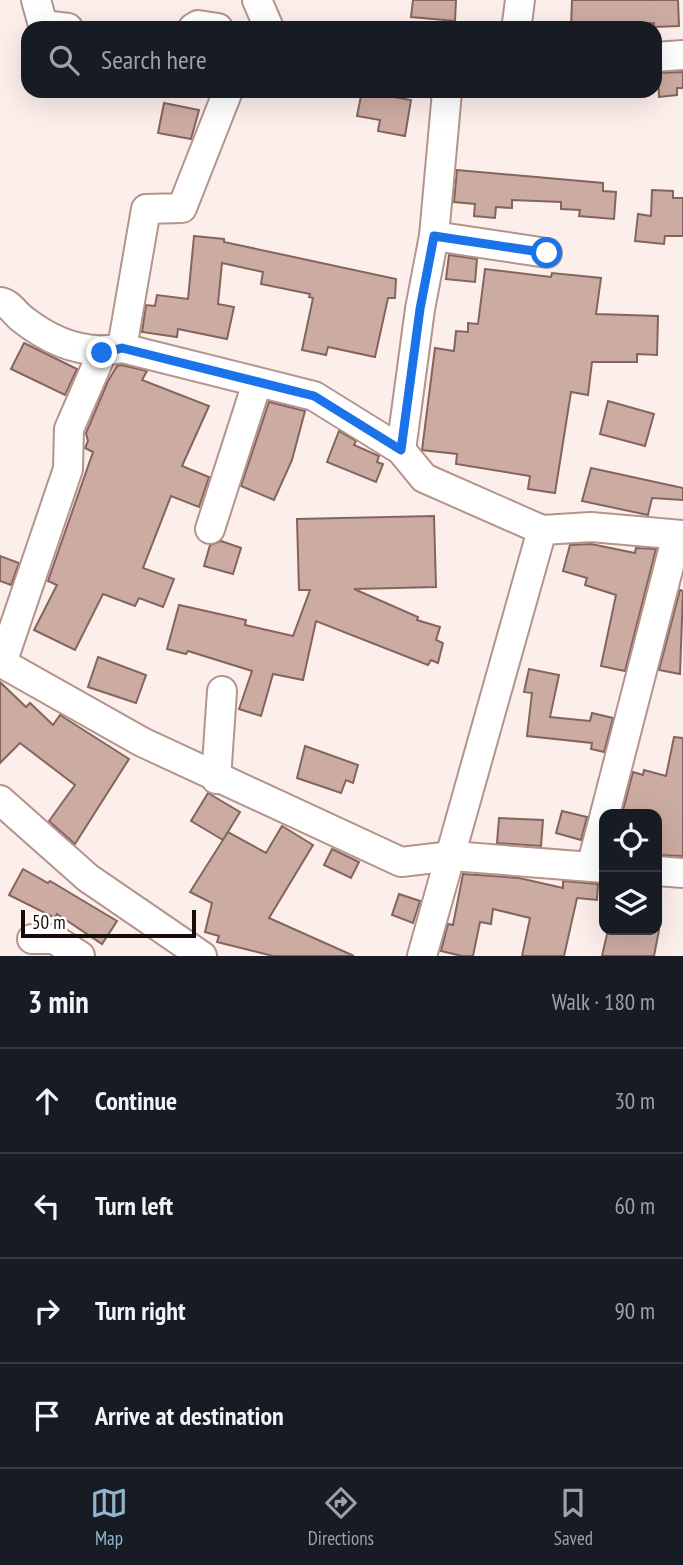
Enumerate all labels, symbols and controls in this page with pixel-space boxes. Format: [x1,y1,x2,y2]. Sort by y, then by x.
search box [21,21,662,98]
icon: search [45,41,83,79]
text: Search here [101,43,207,76]
route start [531,237,562,268]
route end [86,337,117,368]
map controls [599,809,662,935]
button: locate [599,809,662,872]
button: layers [599,872,662,935]
scale bar [21,907,196,939]
text: 50 m [32,910,66,934]
text: 3 min [28,982,89,1021]
text: Walk · 180 m [552,987,655,1016]
icon: ahead [28,1082,66,1120]
text: Continue [95,1084,177,1117]
text: 30 m [614,1086,655,1115]
icon: left [28,1187,66,1225]
text: Turn left [95,1189,173,1222]
text: 60 m [614,1191,655,1220]
icon: right [28,1292,66,1330]
text: Turn right [95,1294,186,1327]
text: 90 m [614,1296,655,1325]
icon: arrive [28,1397,66,1435]
text: Arrive at destination [95,1399,284,1432]
tab: Map [90,1484,128,1550]
tab: Directions [308,1484,374,1550]
tab: Saved [554,1484,593,1550]

